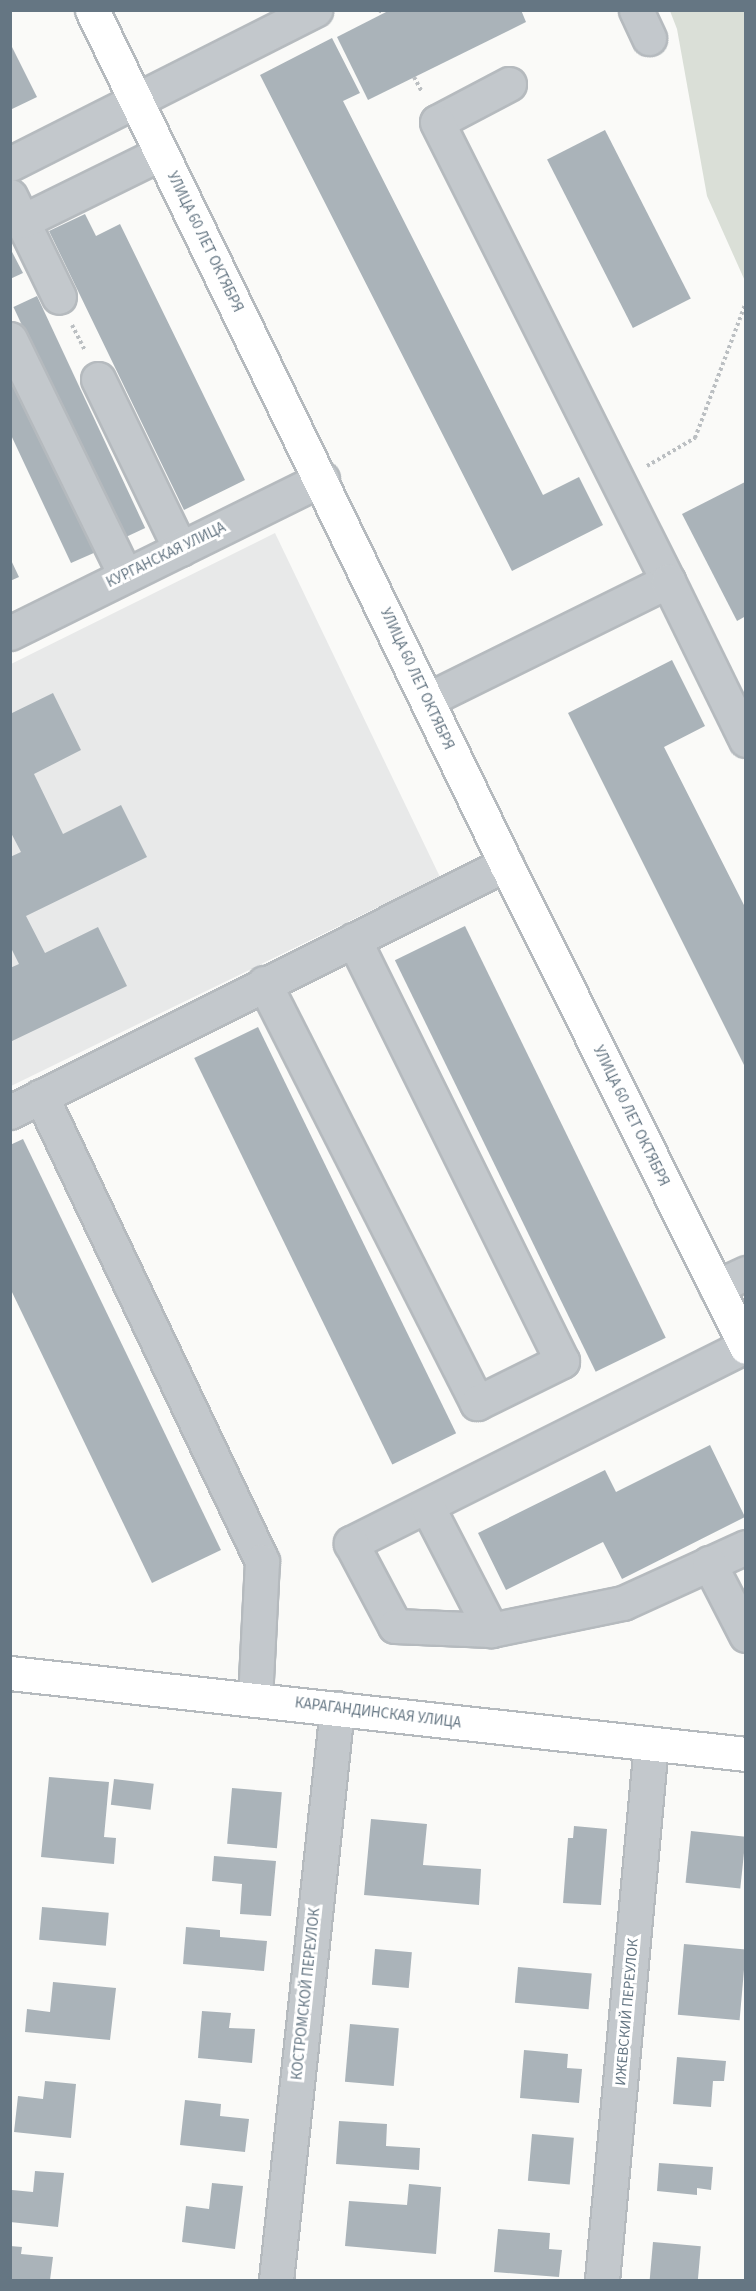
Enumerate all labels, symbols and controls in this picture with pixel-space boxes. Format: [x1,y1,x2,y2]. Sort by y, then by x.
street label: УЛИЦА 60 ЛЕТ ОКТЯБРЯ [163,169,247,315]
street label: КУРГАНСКАЯ УЛИЦА [103,518,229,592]
street label: УЛИЦА 60 ЛЕТ ОКТЯБРЯ [376,605,458,753]
street label: УЛИЦА 60 ЛЕТ ОКТЯБРЯ [589,1043,673,1189]
street label: КАРАГАНДИНСКАЯ УЛИЦА [294,1694,462,1732]
street label: КОСТРОМСКОЙ ПЕРЕУЛОК [288,1907,324,2081]
street label: ИЖЕВСКИЙ ПЕРЕУЛОК [612,1938,642,2086]

